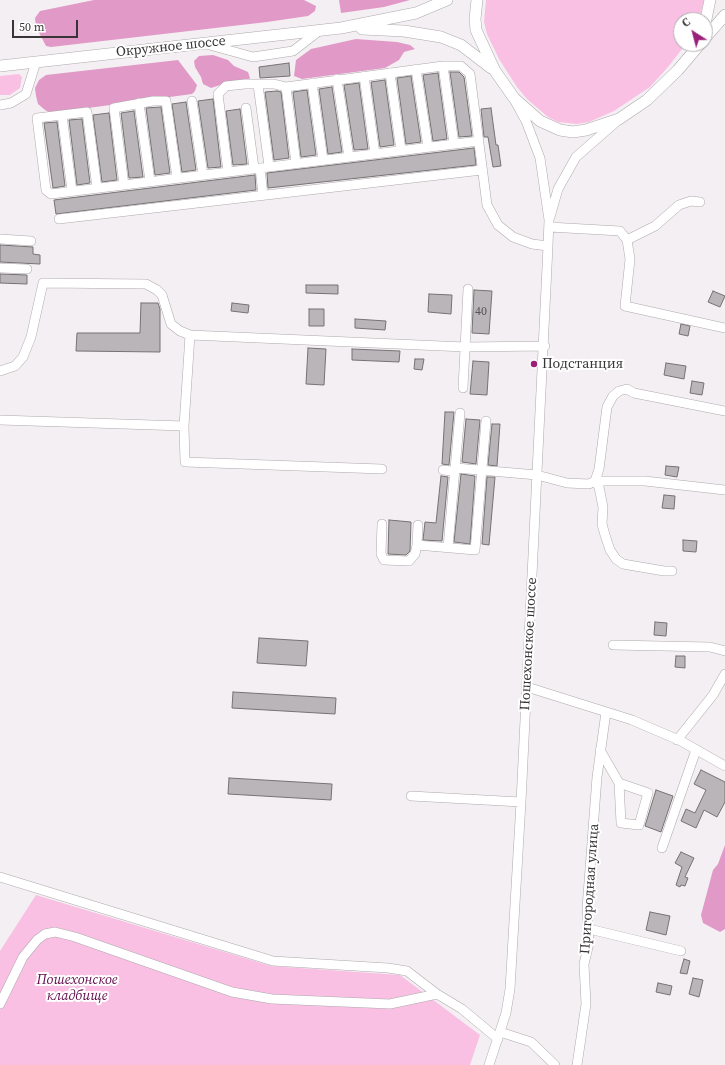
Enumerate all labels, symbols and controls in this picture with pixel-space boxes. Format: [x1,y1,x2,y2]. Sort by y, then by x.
scale bar [14,12,80,38]
north arrow [673,12,713,52]
text: С [679,15,693,31]
text: 50 m [19,19,45,35]
street label: Окружное шоссе [115,33,227,61]
house number: 40 [475,305,487,319]
place label: Подстанция [542,356,623,372]
marker: Подстанция [529,359,539,369]
street label: Пошехонское шоссе [517,577,541,711]
street label: Пригородная улица [577,823,603,955]
park label: Пошехонское кладбище [37,972,117,1004]

